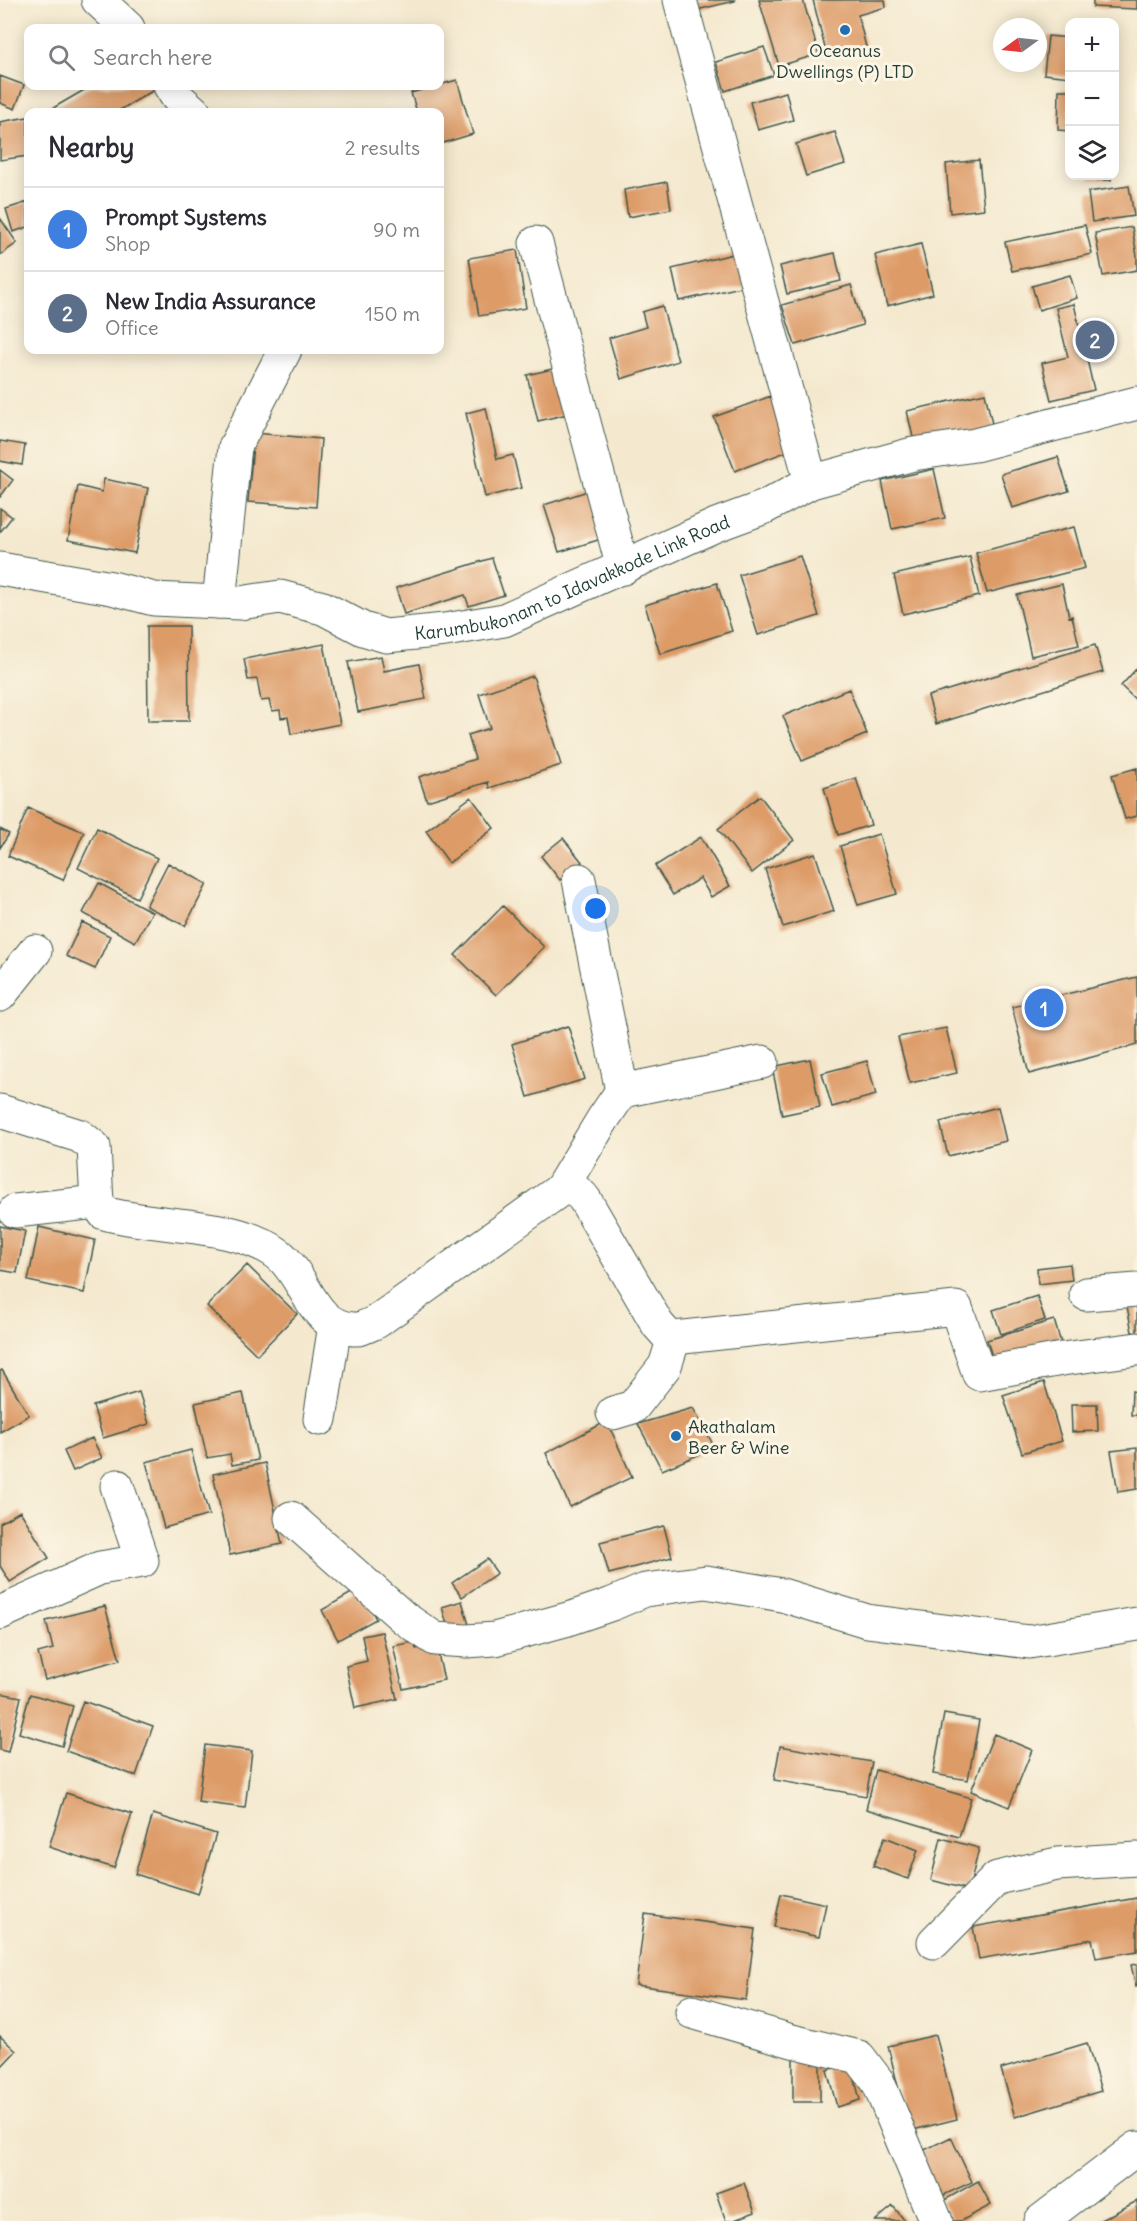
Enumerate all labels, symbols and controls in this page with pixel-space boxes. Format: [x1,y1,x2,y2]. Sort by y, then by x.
north arrow [993,18,1047,72]
map controls [1065,18,1119,180]
button: + [1065,18,1119,72]
marker: Oceanus Dwellings (P) LTD [838,23,852,37]
search box [24,24,444,90]
place label: Oceanus Dwellings (P) LTD [776,39,914,83]
icon: search [45,41,78,74]
text: Search here [93,43,212,71]
button: − [1065,72,1119,126]
button: layers [1065,126,1119,180]
text: Nearby [48,131,134,164]
text: 2 results [345,135,420,160]
text: Prompt Systems [105,203,267,231]
text: 1 [64,217,71,242]
text: 90 m [373,217,420,242]
text: Shop [105,231,150,256]
text: New India Assurance [105,287,316,315]
text: 2 [62,301,73,326]
text: 150 m [365,301,420,326]
text: Office [105,315,159,340]
pin: 2 [1076,318,1114,362]
street label: Karumbukonam to Idavakkode Link Road [413,509,733,645]
your location [581,894,610,923]
pin: 1 [1024,986,1064,1030]
place label: Akathalam Beer & Wine [688,1415,789,1459]
marker: Akathalam Beer & Wine [669,1429,683,1443]

